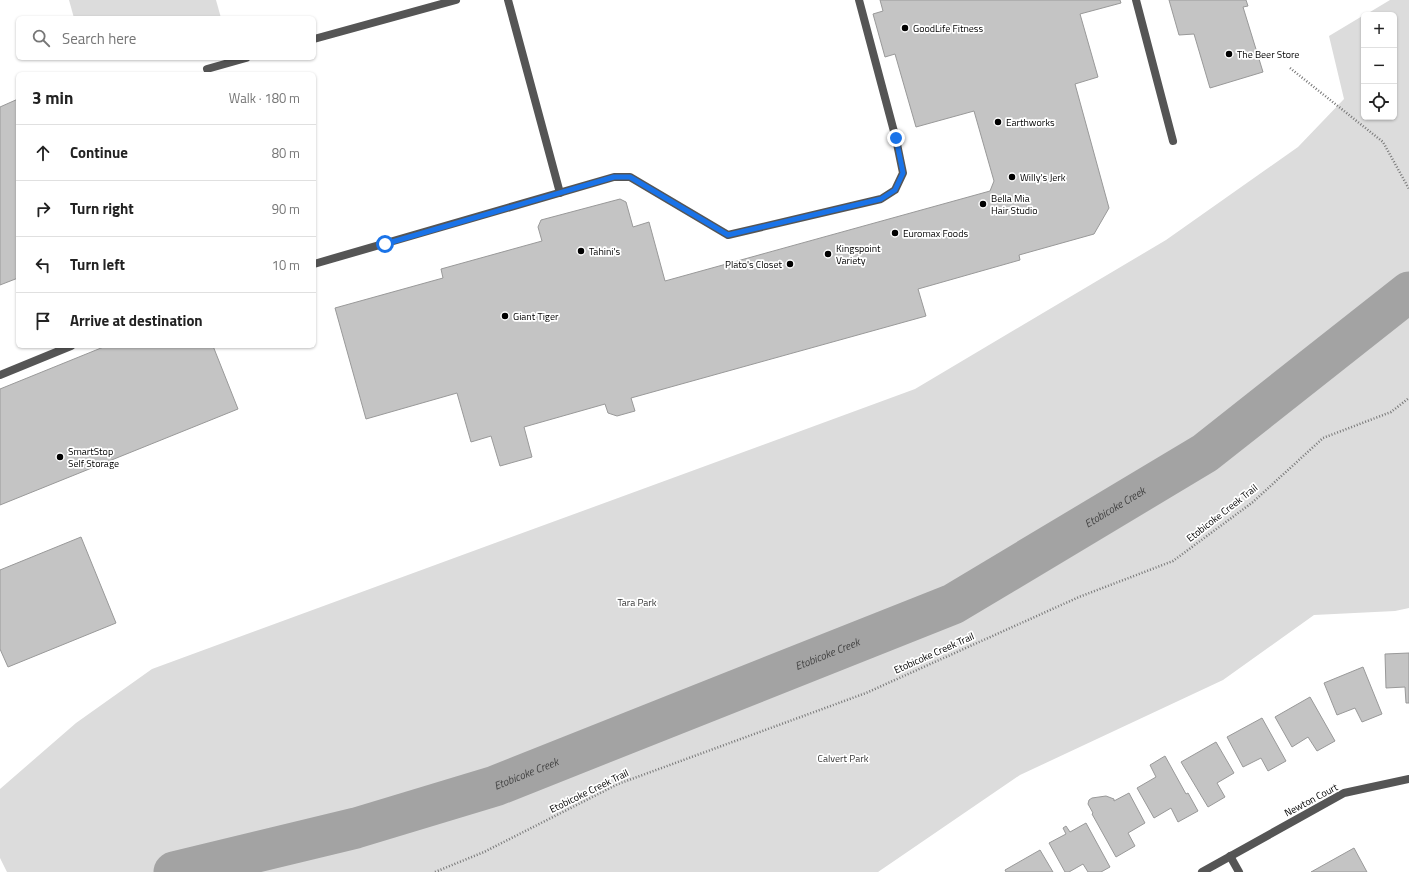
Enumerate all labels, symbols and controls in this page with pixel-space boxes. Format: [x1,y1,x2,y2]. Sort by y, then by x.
map controls [1361,12,1397,120]
button: + [1361,12,1397,48]
search box [16,16,316,60]
place label: GoodLife Fitness [913,21,983,36]
marker: GoodLife Fitness [900,23,910,33]
icon: search [30,27,52,49]
text: Search here [62,27,136,50]
place label: The Beer Store [1237,47,1299,62]
button: − [1361,48,1397,84]
marker: The Beer Store [1224,49,1234,59]
button: locate [1361,84,1397,120]
text: 3 min [32,85,73,111]
text: Walk · 180 m [229,88,300,108]
place label: Earthworks [1006,115,1055,130]
marker: Earthworks [993,117,1003,127]
route end [887,129,905,147]
text: Continue [70,141,128,164]
icon: ahead [32,142,54,164]
text: 80 m [272,143,300,163]
place label: Willy's Jerk [1020,170,1066,185]
marker: Willy's Jerk [1007,172,1017,182]
place label: Bella Mia Hair Studio [991,191,1038,218]
text: Turn right [70,197,134,220]
icon: right [32,198,54,220]
text: 90 m [272,199,300,219]
marker: Bella Mia Hair Studio [978,199,988,209]
place label: Euromax Foods [903,226,968,241]
marker: Euromax Foods [890,228,900,238]
route start [376,235,394,253]
place label: Kingspoint Variety [836,241,881,268]
place label: Tahini's [589,244,621,259]
marker: Tahini's [576,246,586,256]
marker: Kingspoint Variety [823,249,833,259]
text: Turn left [70,253,125,276]
icon: left [32,254,54,276]
text: 10 m [272,255,300,275]
place label: Plato's Closet [725,257,782,272]
marker: Plato's Closet [785,259,795,269]
text: Arrive at destination [70,309,203,332]
place label: Giant Tiger [513,309,559,324]
icon: arrive [32,310,54,332]
marker: Giant Tiger [500,311,510,321]
place label: SmartStop Self Storage [68,444,119,471]
marker: SmartStop Self Storage [55,452,65,462]
street label: Etobicoke Creek Trail [1183,480,1261,546]
water label: Etobicoke Creek [1081,482,1149,531]
park label: Tara Park [617,595,657,610]
street label: Etobicoke Creek Trail [891,629,977,677]
water label: Etobicoke Creek [793,634,863,674]
park label: Calvert Park [818,751,869,766]
water label: Etobicoke Creek [491,753,562,794]
street label: Etobicoke Creek Trail [547,765,631,817]
street label: Newton Court [1282,779,1341,820]

